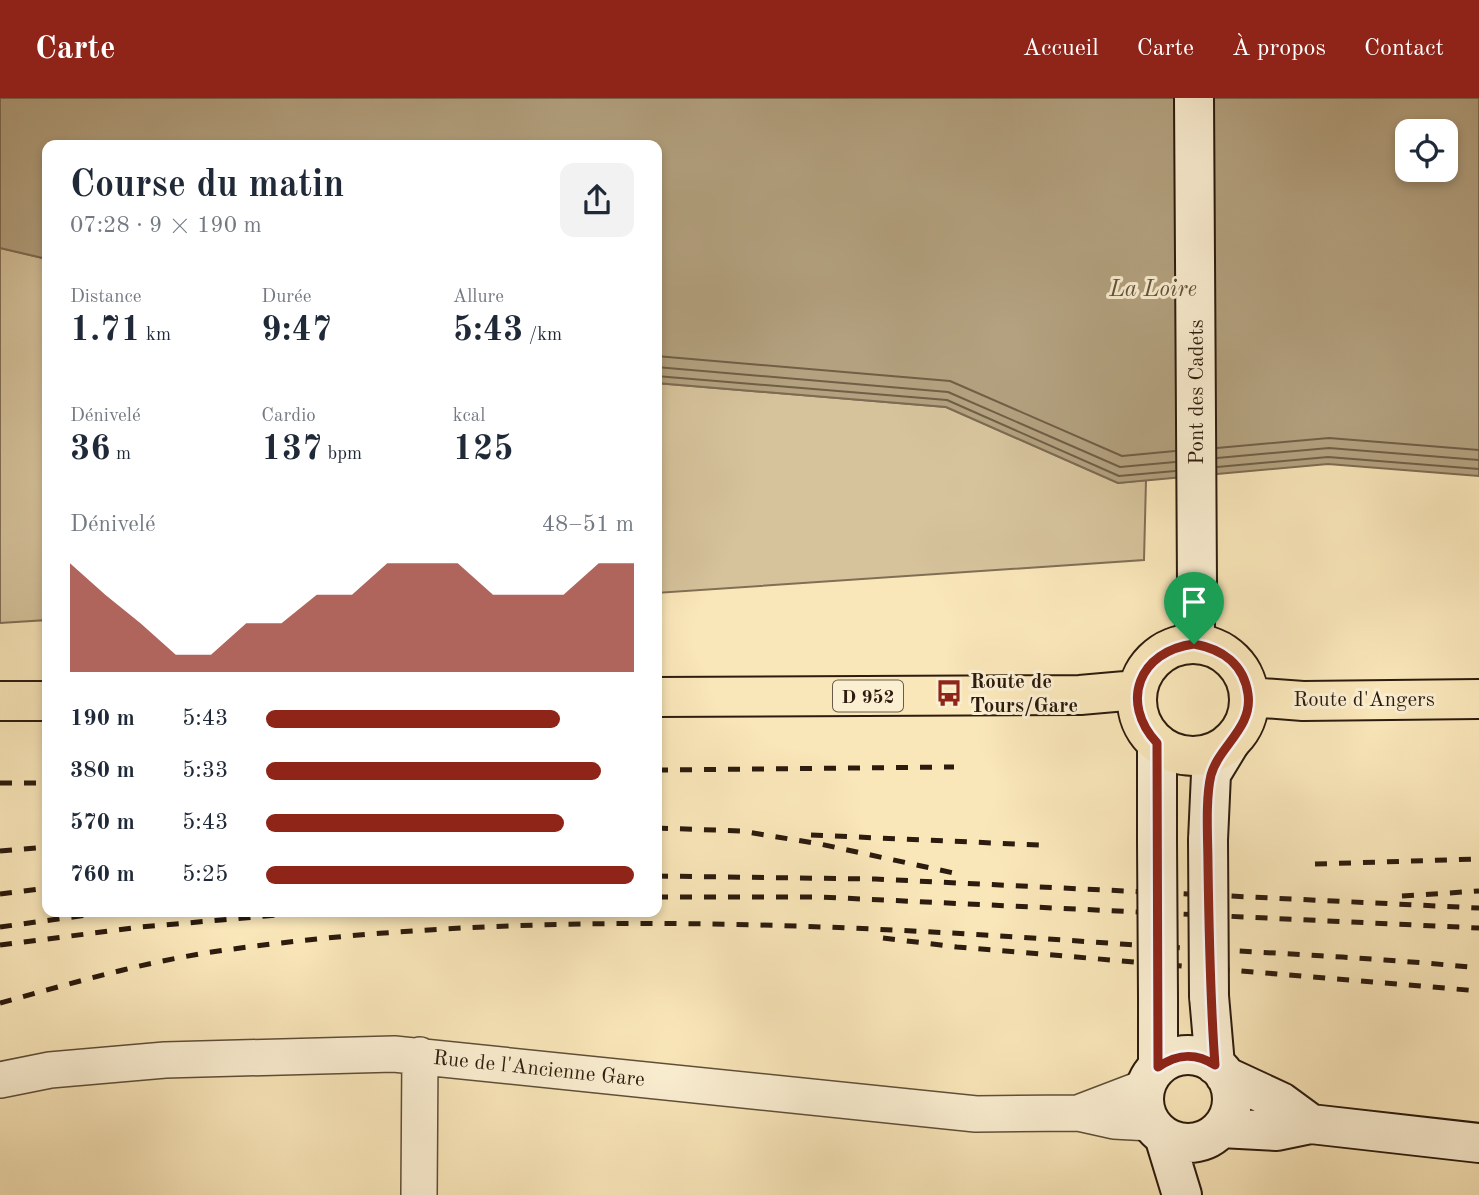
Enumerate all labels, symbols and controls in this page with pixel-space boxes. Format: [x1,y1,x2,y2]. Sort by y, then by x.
text: Carte [35,33,115,66]
text: Accueil [1023,37,1099,61]
text: Carte [1137,37,1194,61]
text: À propos [1232,37,1326,61]
text: Contact [1364,37,1444,61]
map controls [1395,119,1458,182]
button: locate [1395,119,1458,182]
button: share [560,163,634,237]
text: Course du matin [70,167,344,205]
text: 07:28 · 9 × 190 m [70,214,262,237]
water label: La Loire [1108,278,1197,301]
text: Distance [70,288,142,307]
text: Durée [261,288,312,307]
text: Allure [453,288,504,307]
text: 1.71 [70,313,141,348]
text: 9:47 [261,313,332,348]
text: 5:43 [453,313,523,348]
street label: Pont des Cadets [1187,319,1208,465]
text: km [141,326,171,345]
text: /km [523,326,562,345]
text: Dénivelé [70,407,141,426]
text: Cardio [261,407,316,426]
text: kcal [453,407,485,426]
text: 36 [70,432,111,467]
text: 137 [261,432,322,467]
text: 125 [453,432,514,467]
text: m [111,445,131,464]
text: bpm [322,445,362,464]
text: Dénivelé [70,513,156,536]
text: 48–51 m [542,513,634,536]
pin [1164,572,1224,644]
icon: arrive [1175,583,1213,621]
place label: Route de Tours/Gare [970,672,1078,717]
bus stop icon: Route de Tours/Gare [934,678,964,708]
road number: D 952 [833,680,903,712]
street label: Route d'Angers [1293,690,1435,711]
text: 190 m [70,707,135,730]
text: 5:43 [182,707,228,730]
text: 380 m [70,759,135,782]
text: 5:33 [182,759,228,782]
text: 570 m [70,811,135,834]
text: 5:43 [182,811,228,834]
text: 760 m [70,863,135,886]
text: 5:25 [182,863,228,886]
street label: Rue de l'Ancienne Gare [432,1048,646,1091]

